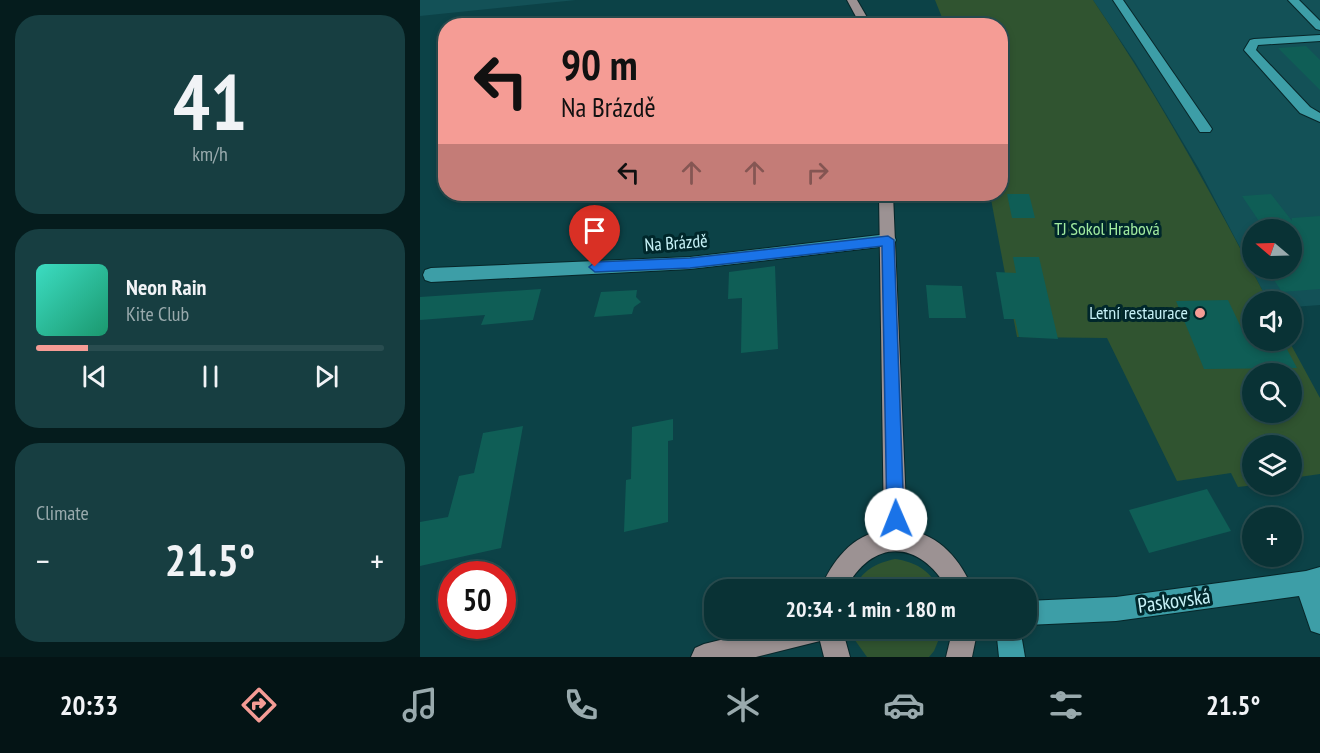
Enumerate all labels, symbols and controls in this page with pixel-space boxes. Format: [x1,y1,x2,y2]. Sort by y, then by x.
text: 90 m [561,37,638,92]
icon: left [462,42,540,120]
text: 41 [173,51,247,152]
text: Na Brázdě [561,90,656,124]
text: km/h [192,141,228,167]
icon: left [612,156,645,189]
icon: ahead [675,156,708,189]
icon: ahead [738,156,771,189]
icon: right [801,156,834,189]
pin [569,205,620,267]
icon: arrive [578,214,611,247]
park label: TJ Sokol Hrabová [1054,217,1160,240]
north arrow [1242,219,1302,279]
map controls [1242,219,1302,567]
street label: Na Brázdě [644,229,708,256]
text: Neon Rain [126,273,206,301]
button: sound [1242,291,1302,351]
text: Kite Club [126,301,189,327]
place label: Letní restaurace [1089,301,1188,324]
marker: Letní restaurace [1193,306,1207,320]
icon: previous [78,360,111,393]
icon: pause [194,360,227,393]
icon: next [310,360,343,393]
button: search [1242,363,1302,423]
button: layers [1242,435,1302,495]
position arrow [864,487,928,551]
text: Climate [36,500,89,526]
button: + [1242,507,1302,567]
text: 21.5° [165,530,255,588]
text: − [36,539,50,582]
text: + [370,539,384,582]
speed limit sign: 50 [438,561,516,639]
street label: Paskovská [1136,582,1212,619]
text: 20:34 · 1 min · 180 m [785,595,956,623]
icon: directions [238,684,280,726]
icon: music [399,684,441,726]
icon: phone [560,684,602,726]
icon: climate [722,684,764,726]
icon: car [883,684,925,726]
icon: filters [1045,684,1087,726]
text: 20:33 [60,688,118,722]
text: 21.5° [1206,688,1260,722]

